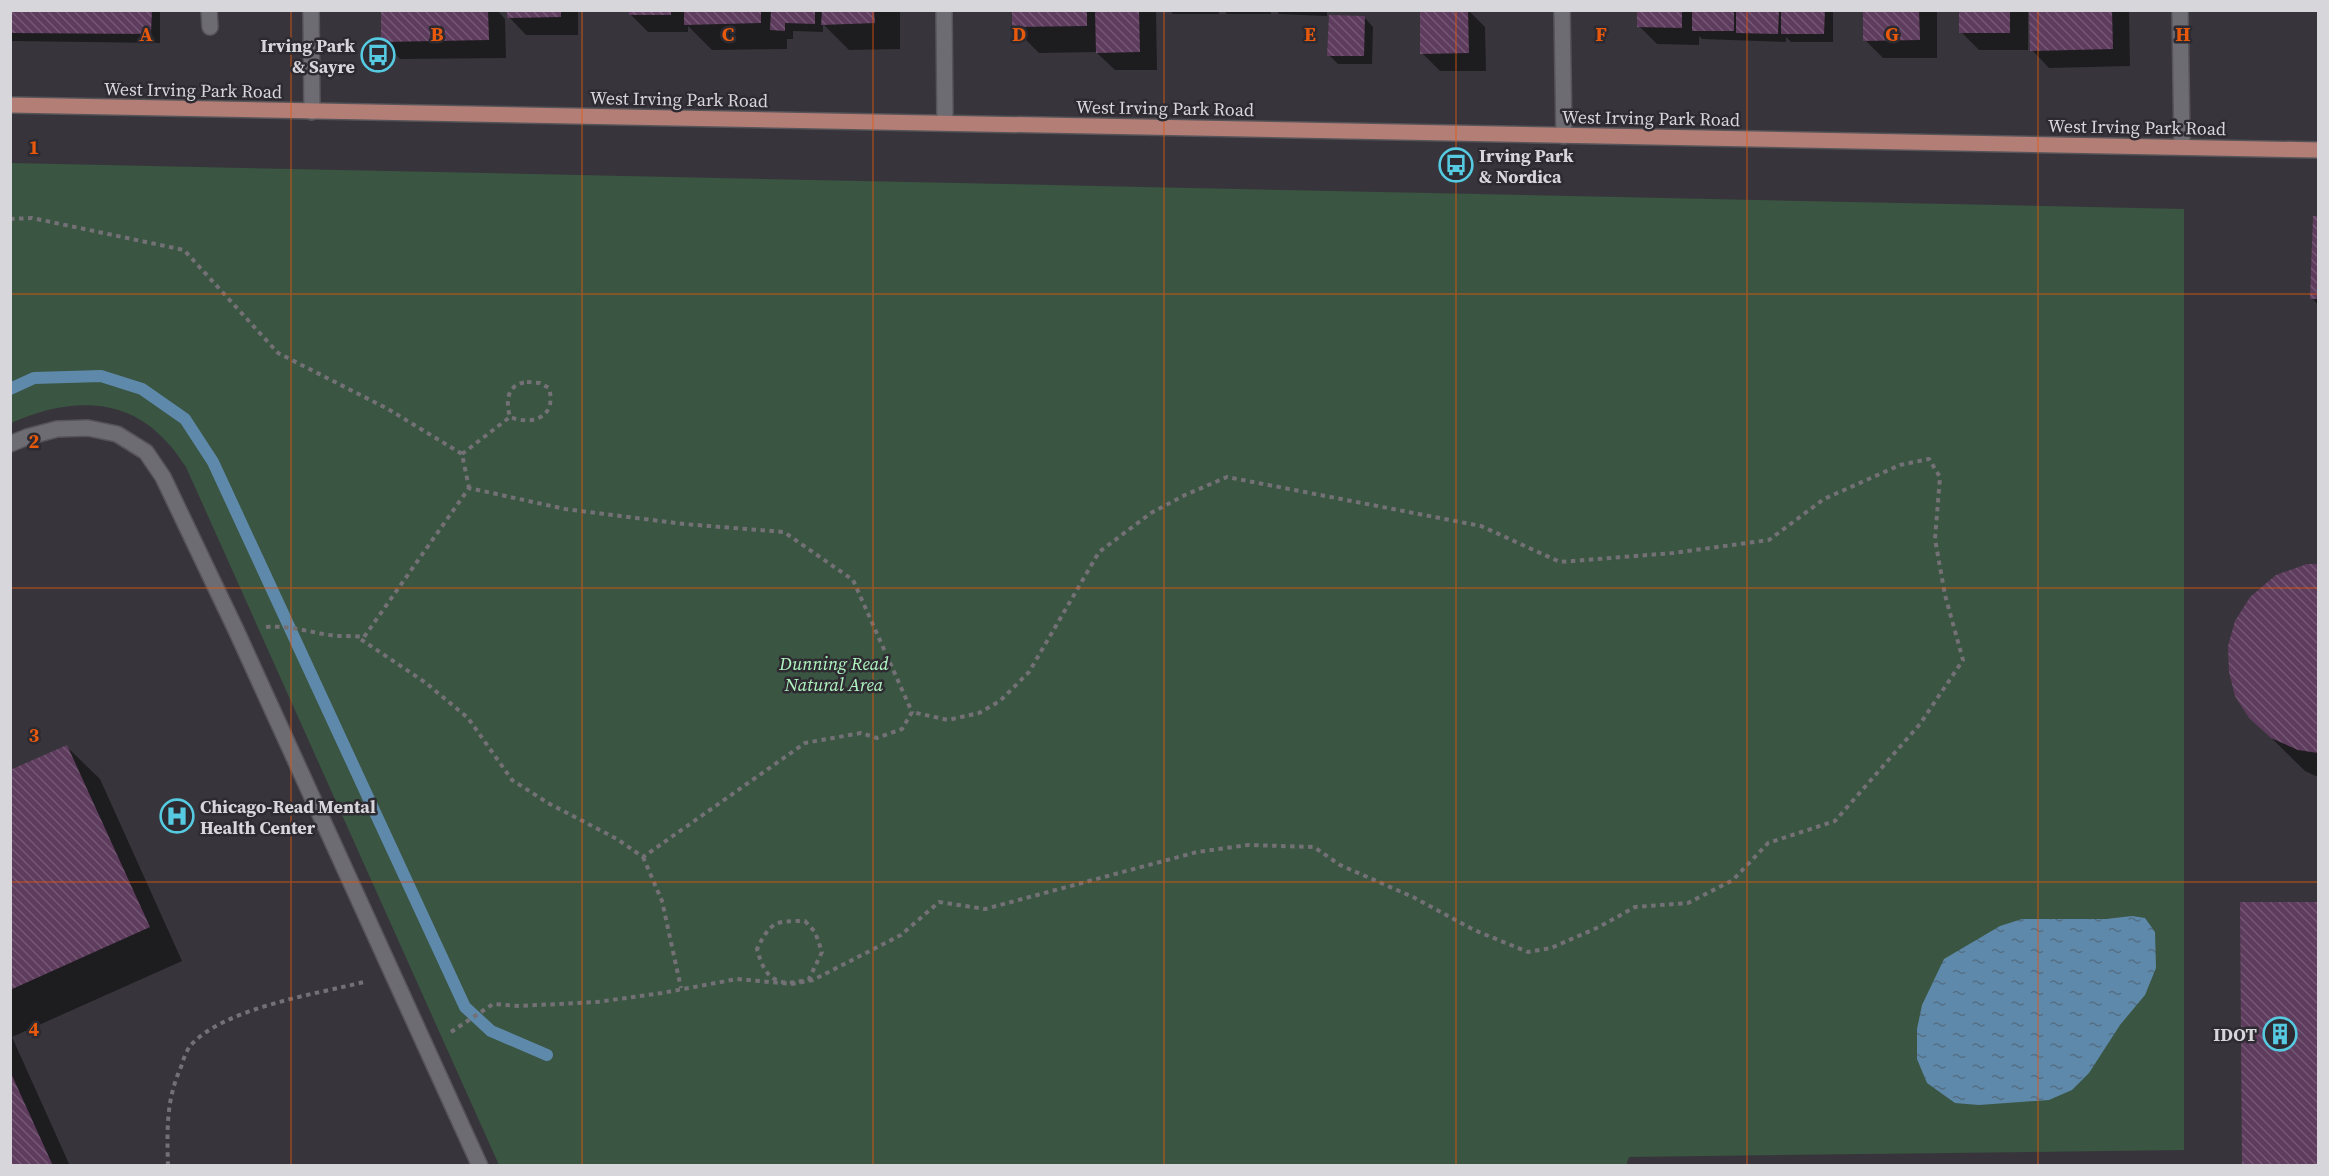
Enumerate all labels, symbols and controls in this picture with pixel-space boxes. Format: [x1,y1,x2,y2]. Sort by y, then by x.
text: A [139,20,153,48]
text: B [430,20,444,48]
text: C [722,20,734,48]
text: D [1012,20,1026,48]
text: E [1304,20,1316,48]
text: F [1595,20,1607,48]
text: G [1885,20,1899,48]
text: H [2175,20,2191,48]
place label: Irving Park & Sayre [260,33,355,79]
bus stop icon: Irving Park & Sayre [360,37,396,73]
street label: West Irving Park Road [104,76,282,104]
street label: West Irving Park Road [590,85,768,113]
street label: West Irving Park Road [1076,94,1254,122]
street label: West Irving Park Road [1562,104,1740,132]
street label: West Irving Park Road [2048,113,2226,141]
text: 1 [29,133,39,161]
place label: Irving Park & Nordica [1479,143,1574,189]
bus stop icon: Irving Park & Nordica [1438,147,1474,183]
text: 2 [29,427,40,455]
park label: Dunning Read Natural Area [778,651,889,697]
text: 3 [29,721,40,749]
place label: Chicago-Read Mental Health Center [200,794,376,840]
hospital icon: Chicago-Read Mental Health Center [159,798,195,834]
text: 4 [29,1015,40,1043]
building icon: IDOT [2262,1016,2298,1052]
place label: IDOT [2213,1022,2258,1047]

